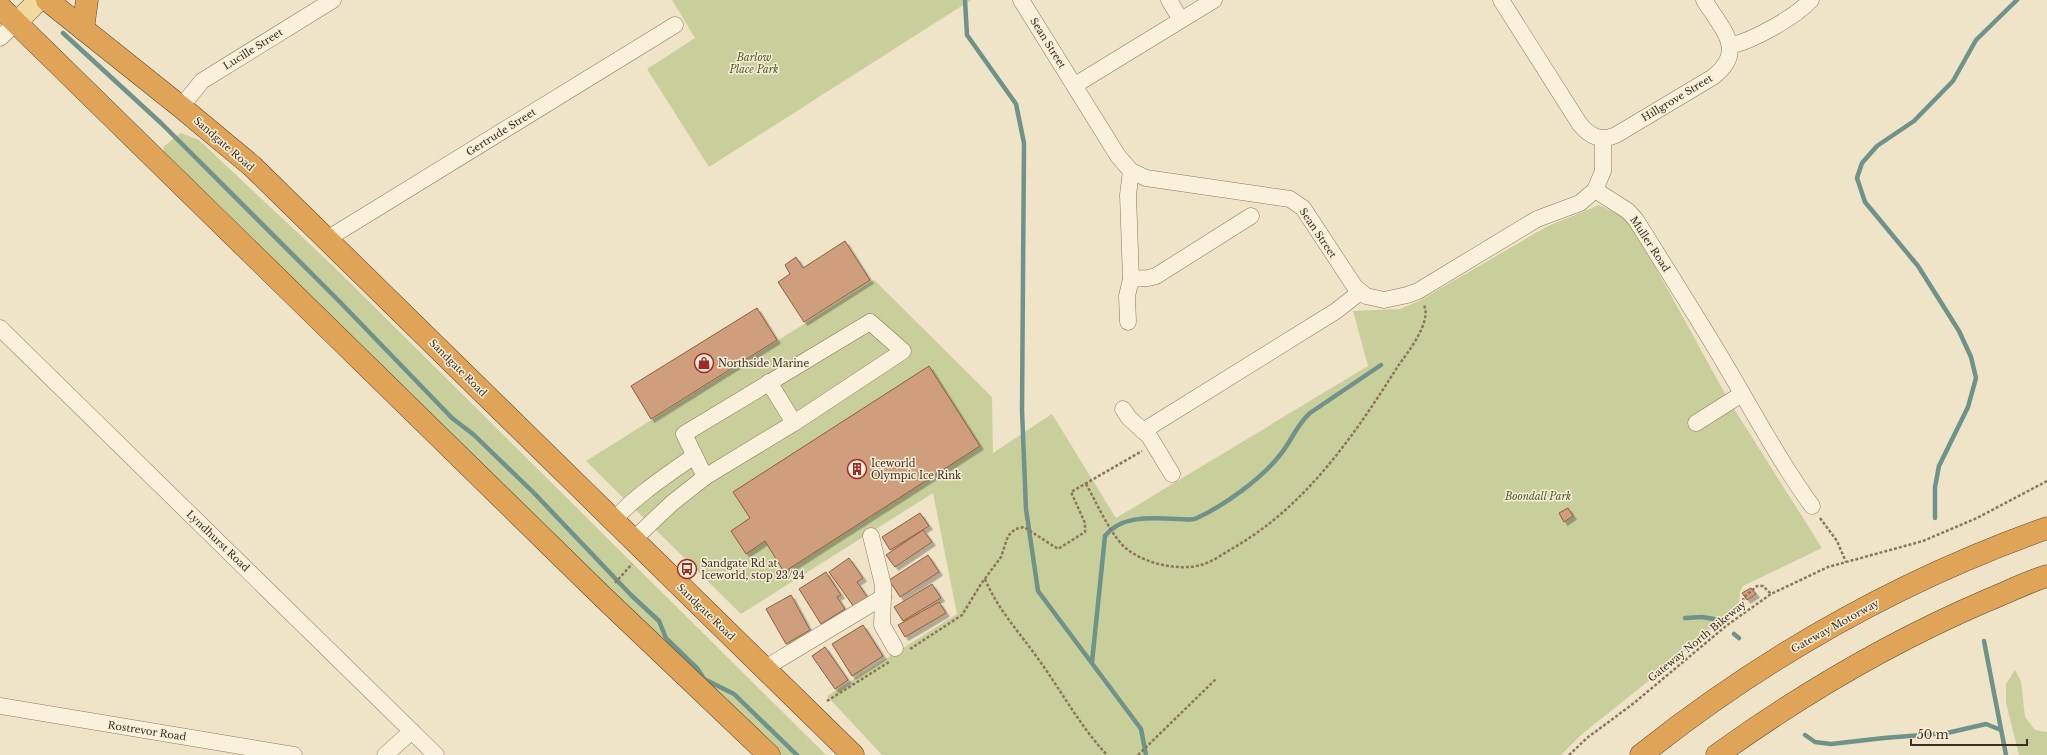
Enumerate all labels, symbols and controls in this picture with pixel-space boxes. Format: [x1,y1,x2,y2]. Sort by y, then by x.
street label: Sean Street [1027,15,1069,71]
street label: Lucille Street [221,25,285,73]
park label: Barlow Place Park [729,51,778,76]
street label: Hillgrove Street [1639,72,1715,124]
street label: Gertrude Street [464,105,538,159]
street label: Sandgate Road [191,114,257,174]
street label: Sean Street [1297,206,1340,261]
street label: Muller Road [1627,214,1673,274]
street label: Sandgate Road [426,336,490,400]
shop icon: Northside Marine [693,352,715,374]
place label: Northside Marine [718,357,809,370]
place label: Iceworld Olympic Ice Rink [871,457,962,482]
building icon: Iceworld Olympic Ice Rink [846,458,868,480]
park label: Boondall Park [1504,490,1571,503]
street label: Lyndhurst Road [184,508,252,575]
place label: Sandgate Rd at Iceworld, stop 23/24 [701,557,805,582]
bus stop icon: Sandgate Rd at Iceworld, stop 23/24 [676,558,698,580]
street label: Sandgate Road [674,581,738,643]
street label: Gateway Motorway [1789,596,1882,656]
street label: Gateway North Bikeway [1645,597,1749,685]
street label: Rostrevor Road [107,718,187,744]
scale bar [1911,721,2027,747]
text: 50 m [1917,727,1949,742]

